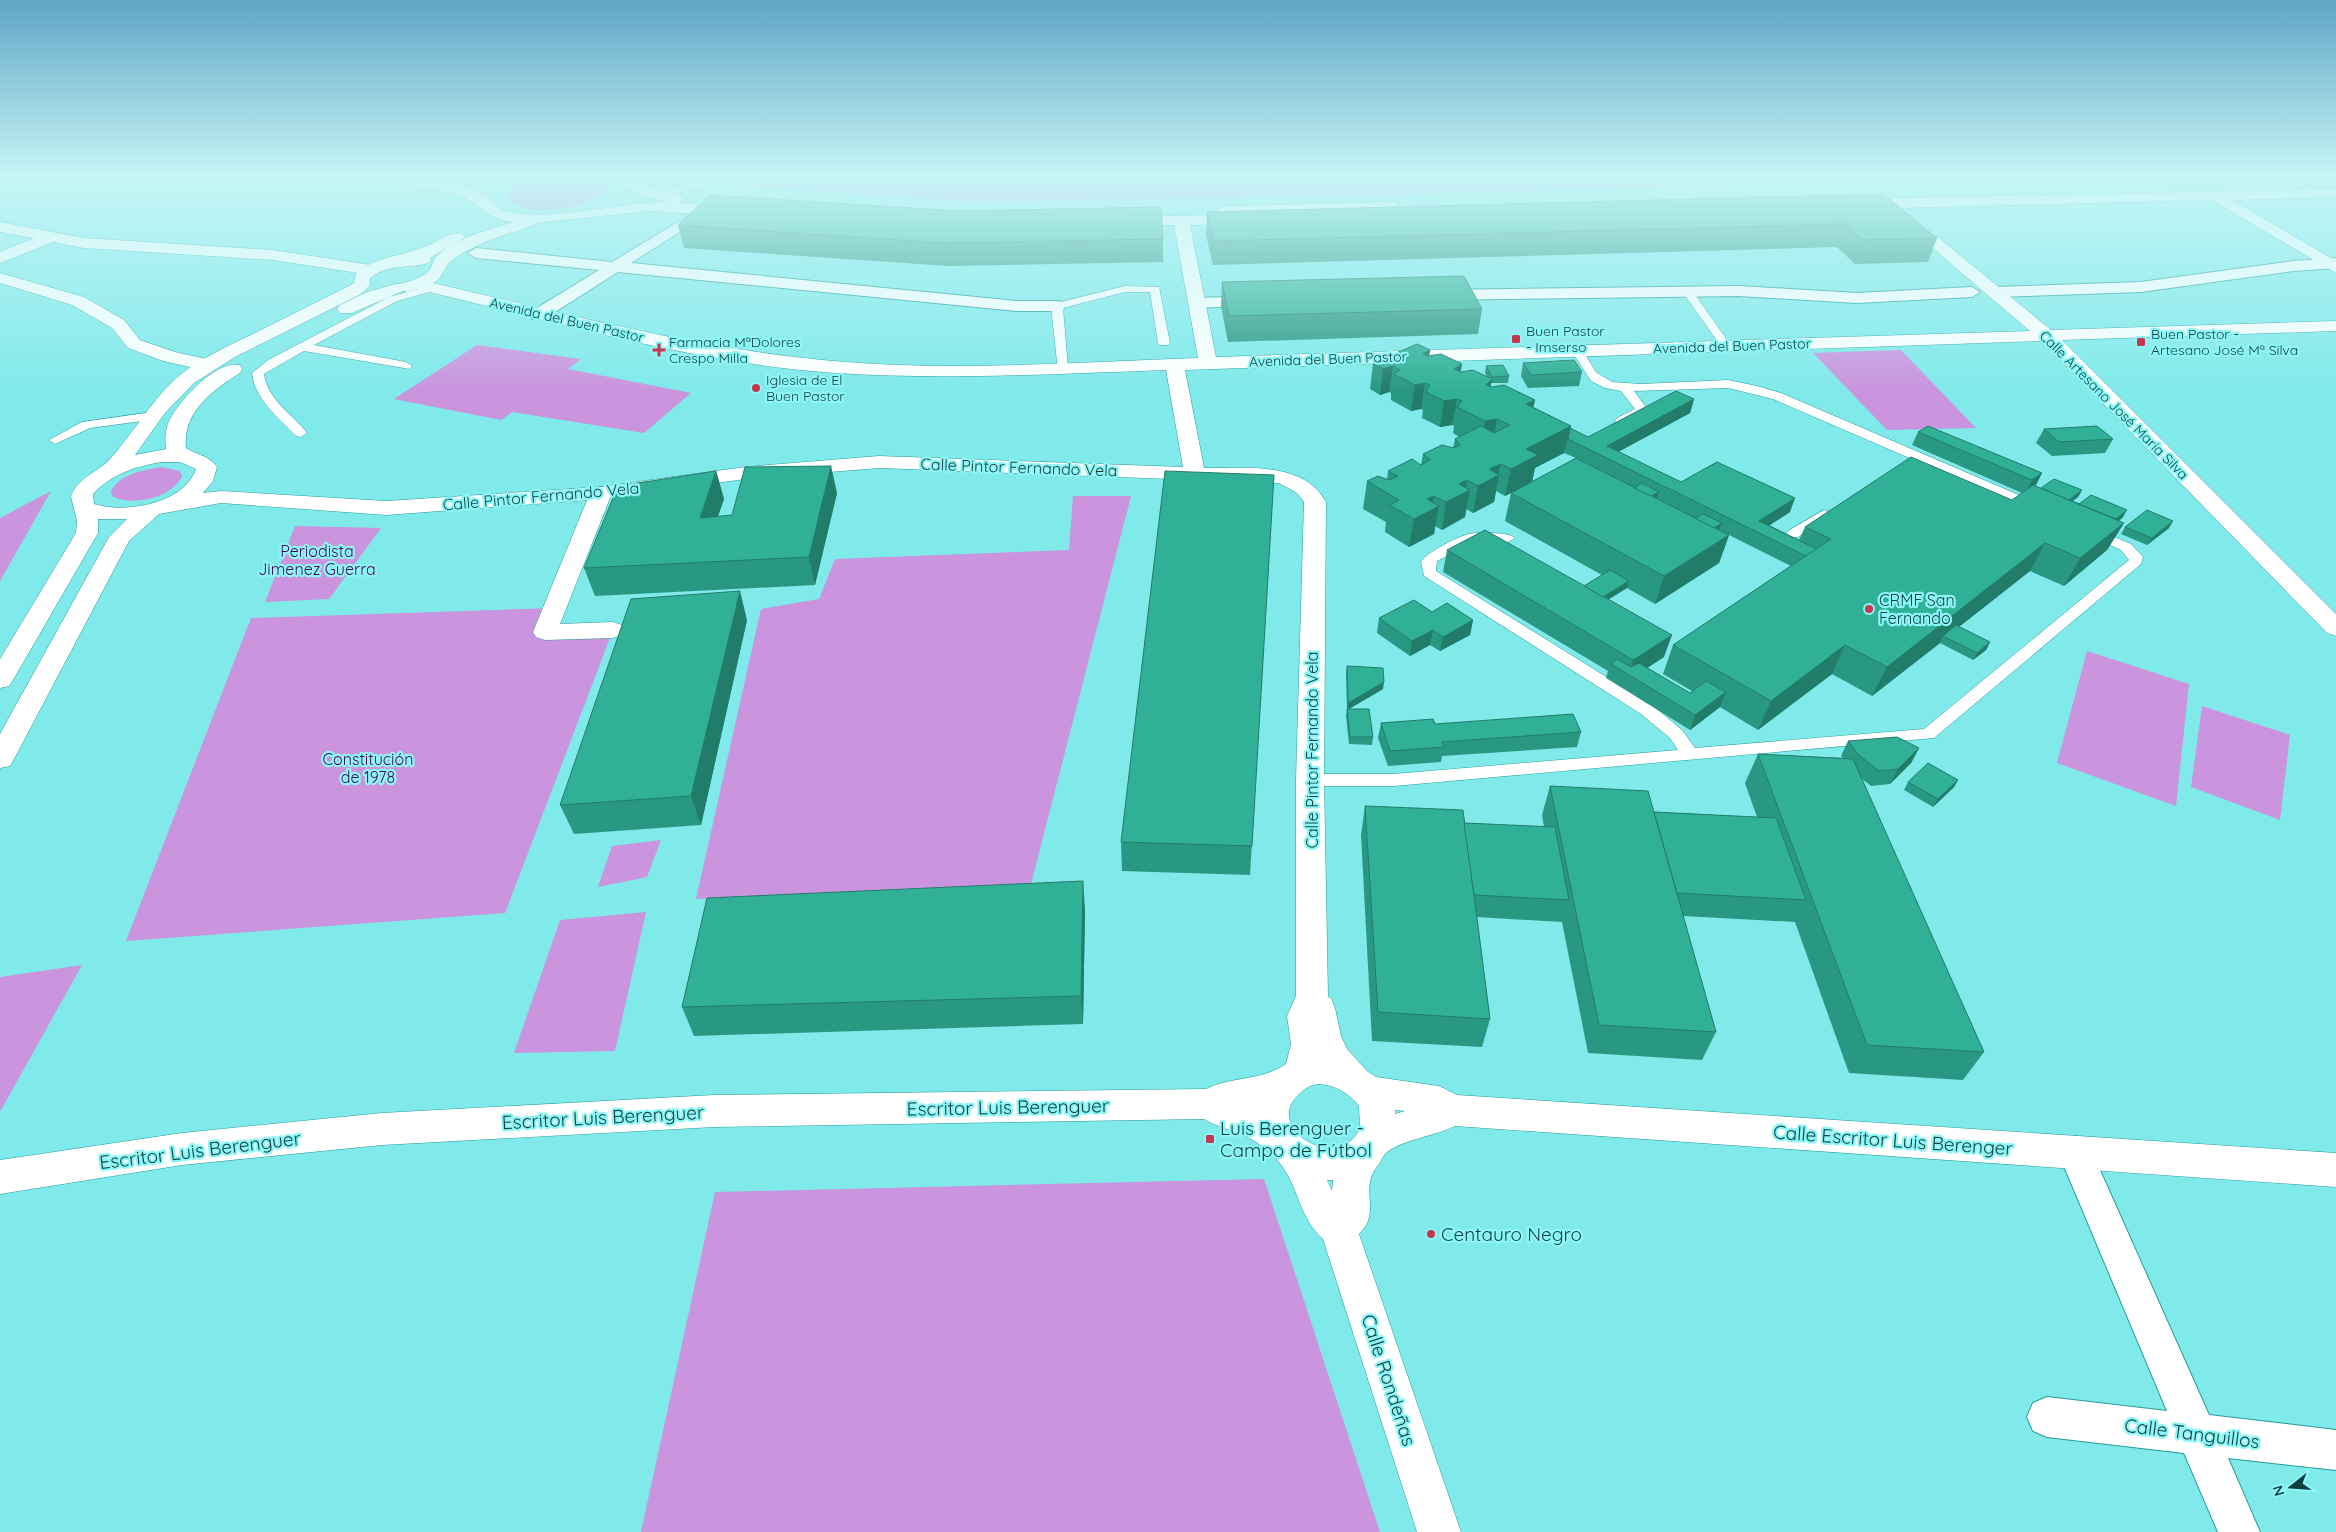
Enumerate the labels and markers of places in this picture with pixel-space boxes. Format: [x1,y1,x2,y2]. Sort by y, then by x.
place label: Buen Pastor - Imserso [1526,322,1605,356]
place label: Buen Pastor - Artesano José Mª Silva [2151,325,2298,359]
place label: Farmacia MªDolores Crespo Milla [669,333,801,367]
marker: Buen Pastor - Imserso [1510,333,1522,345]
marker: Buen Pastor - Artesano José Mª Silva [2135,336,2147,348]
marker: Farmacia MªDolores Crespo Milla [653,344,665,356]
place label: Iglesia de El Buen Pastor [766,371,845,405]
marker: Iglesia de El Buen Pastor [750,382,762,394]
place label: CRMF San Fernando [1879,590,1955,628]
marker: CRMF San Fernando [1863,603,1875,615]
place label: Luis Berenguer - Campo de Fútbol [1220,1116,1372,1162]
marker: Luis Berenguer - Campo de Fútbol [1204,1133,1216,1145]
place label: Centauro Negro [1441,1222,1582,1246]
marker: Centauro Negro [1425,1228,1437,1240]

